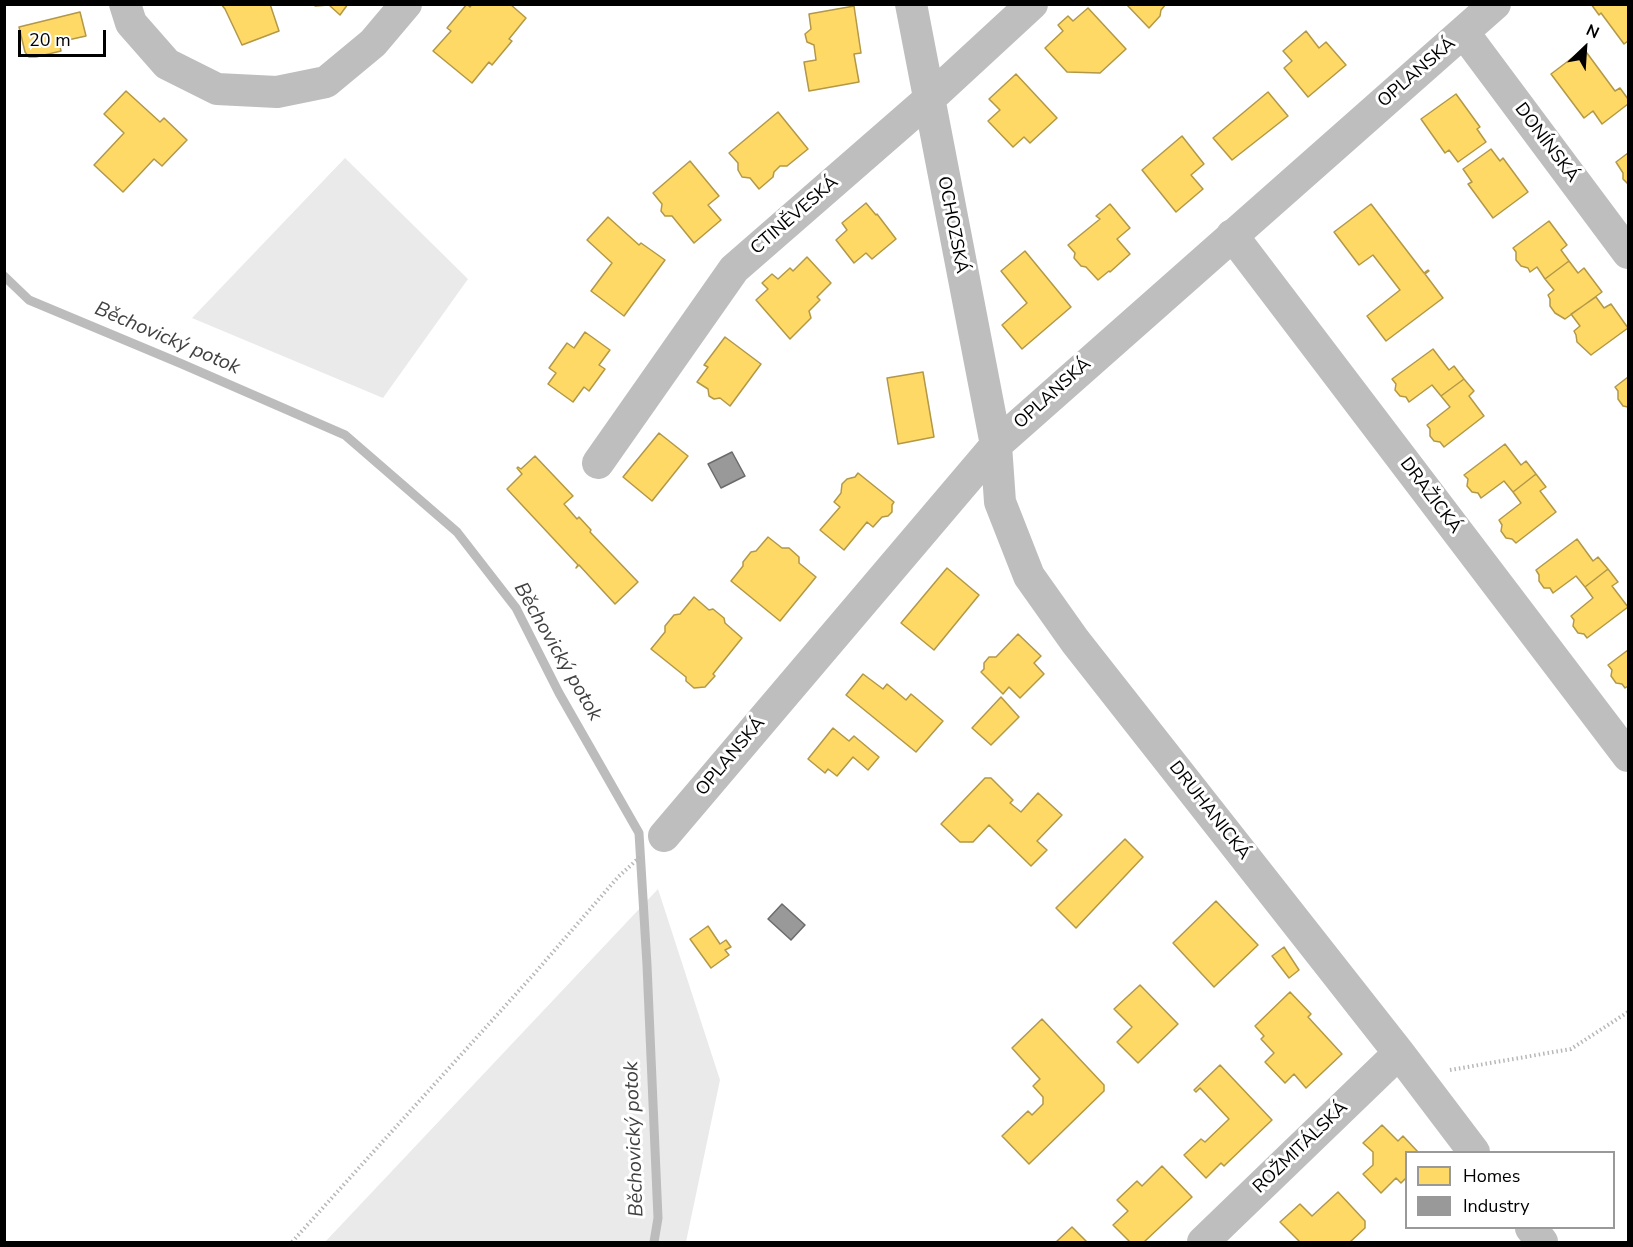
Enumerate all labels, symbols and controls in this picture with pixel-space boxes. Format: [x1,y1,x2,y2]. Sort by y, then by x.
scale bar [21,18,110,56]
north arrow [1555,18,1615,78]
text: N [1583,19,1603,44]
text: 20 m [29,28,71,52]
street label: OPLANSKÁ [1374,33,1460,113]
street label: DONÍNSKÁ [1509,99,1583,187]
street label: CTINĚVESKÁ [747,172,843,260]
street label: OCHOZSKÁ [932,175,972,275]
water label: Běchovický potok [91,298,243,380]
street label: OPLANSKÁ [1010,354,1096,434]
street label: DRAŽICKÁ [1394,454,1466,538]
water label: Běchovický potok [508,579,606,725]
street label: OPLANSKÁ [692,713,770,801]
street label: DRUHANICKÁ [1164,757,1254,865]
water label: Běchovický potok [620,1061,650,1217]
street label: ROŽMITÁLSKÁ [1249,1097,1353,1199]
legend [1405,1151,1615,1229]
text: Homes [1463,1164,1520,1188]
text: Industry [1463,1194,1530,1218]

